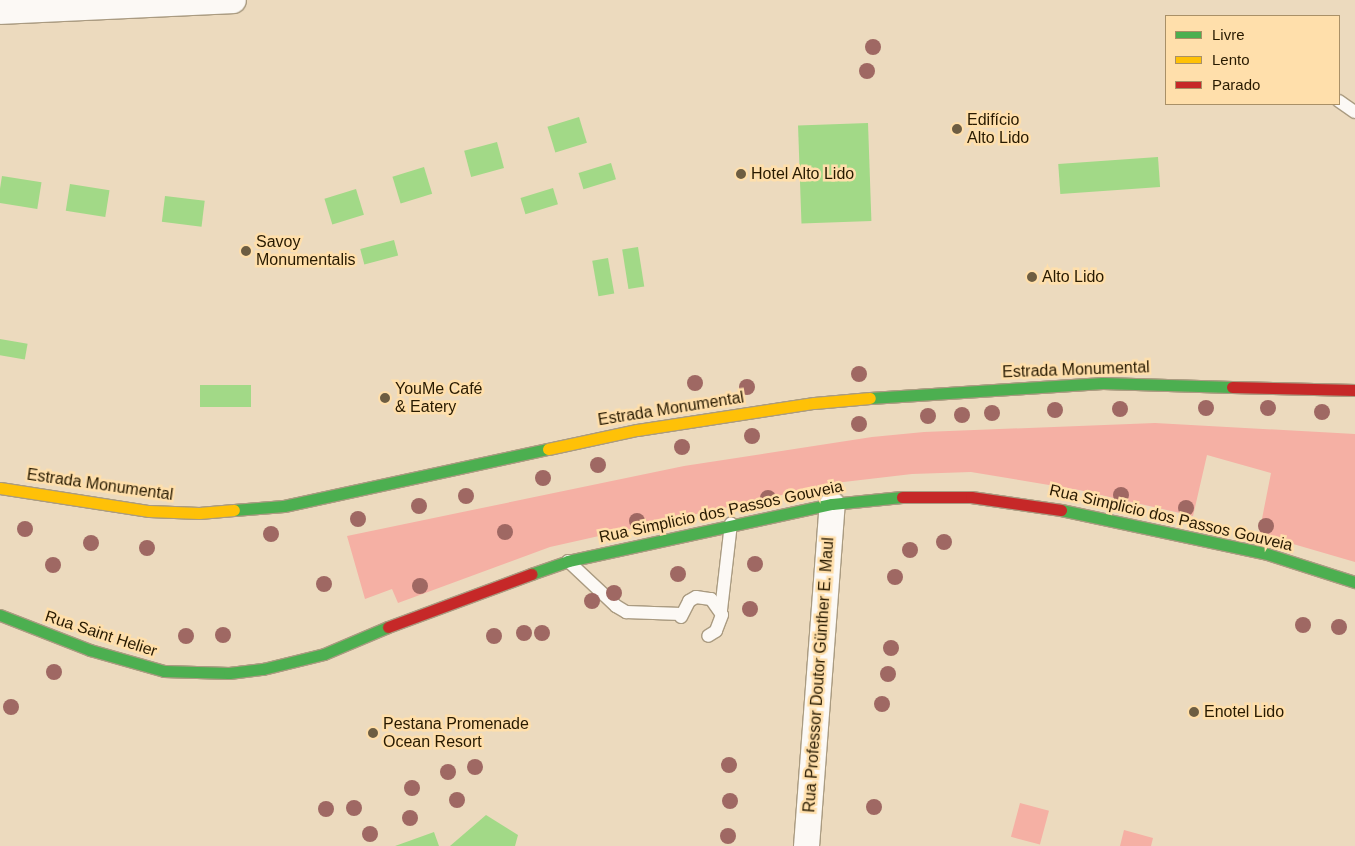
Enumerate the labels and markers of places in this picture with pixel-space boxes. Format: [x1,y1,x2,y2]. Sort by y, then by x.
place label: Edifício Alto Lido [967,110,1029,148]
marker: Edifício Alto Lido [951,123,963,135]
place label: Hotel Alto Lido [751,164,855,184]
marker: Hotel Alto Lido [735,168,747,180]
place label: Savoy Monumentalis [256,232,356,270]
marker: Savoy Monumentalis [240,245,252,257]
place label: Alto Lido [1042,267,1104,287]
marker: Alto Lido [1026,271,1038,283]
place label: YouMe Café & Eatery [395,379,482,417]
marker: YouMe Café & Eatery [379,392,391,404]
place label: Enotel Lido [1204,702,1284,722]
marker: Enotel Lido [1188,706,1200,718]
place label: Pestana Promenade Ocean Resort [383,714,529,752]
marker: Pestana Promenade Ocean Resort [367,727,379,739]

